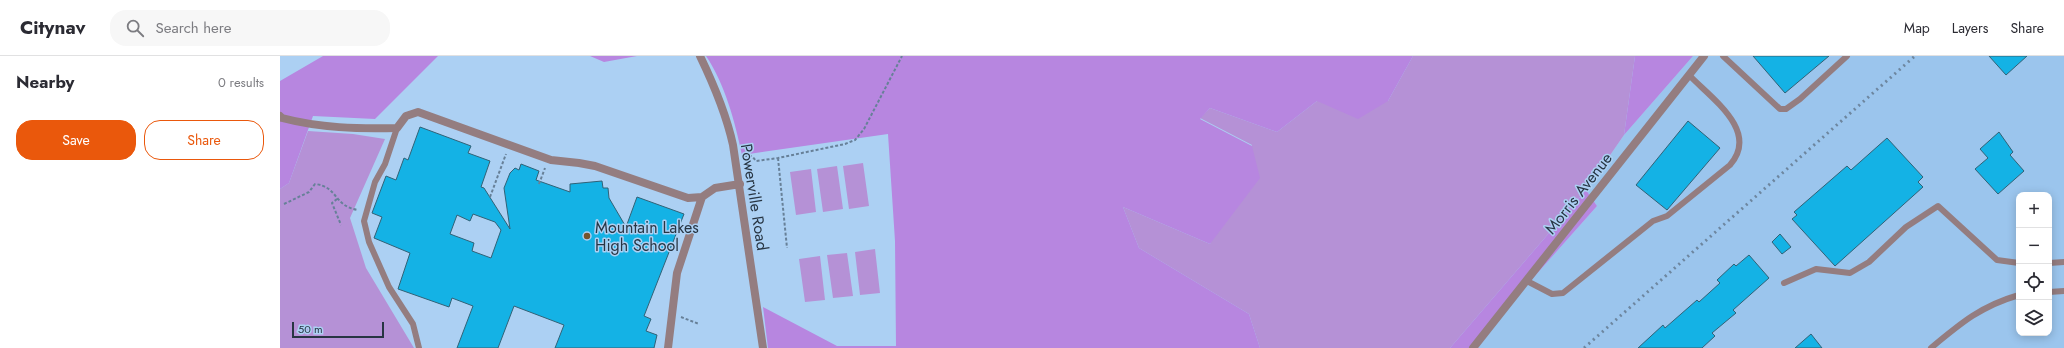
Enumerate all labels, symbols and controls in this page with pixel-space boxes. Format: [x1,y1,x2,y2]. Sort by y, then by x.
search box [110,10,390,46]
text: Citynav [20,14,86,41]
icon: search [124,17,146,39]
text: Search here [156,17,231,39]
text: Map [1904,18,1930,38]
text: Layers [1952,18,1988,38]
text: Share [2010,18,2044,38]
text: Nearby [16,70,74,94]
text: 0 results [218,73,264,92]
button: Save [16,120,136,160]
button: Share [144,120,264,160]
street label: Powerville Road [735,142,774,252]
street label: Morris Avenue [1539,148,1618,239]
map controls [2016,192,2052,336]
button: + [2016,192,2052,228]
place label: Mountain Lakes High School [595,216,699,257]
button: − [2016,228,2052,264]
marker: Mountain Lakes High School [582,231,592,241]
button: locate [2016,264,2052,300]
button: layers [2016,300,2052,336]
scale bar [292,320,384,339]
text: 50 m [298,321,323,337]

